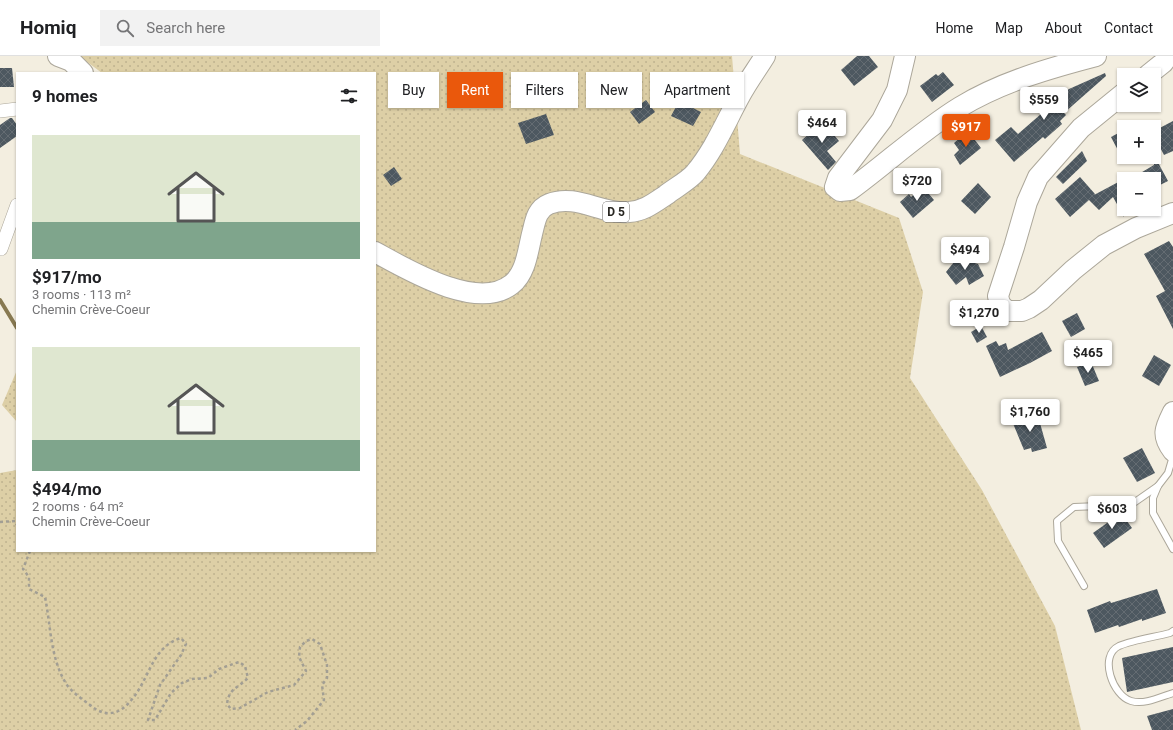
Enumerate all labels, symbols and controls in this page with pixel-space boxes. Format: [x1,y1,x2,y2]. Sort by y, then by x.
search box [100,10,380,46]
text: Homiq [20,16,76,39]
icon: search [114,17,136,39]
text: Search here [146,19,225,37]
text: Home [935,20,973,36]
text: Map [995,20,1023,36]
text: About [1045,20,1082,36]
text: Contact [1104,20,1153,36]
map controls [1117,68,1161,216]
button: layers [1117,68,1161,112]
chip: Buy [388,72,439,108]
chip: Rent [447,72,503,108]
chip: Filters [511,72,578,108]
chip: New [586,72,642,108]
chip: Apartment [650,72,744,108]
icon: filters [338,85,360,107]
text: 9 homes [32,86,98,106]
pin: $559 [1020,87,1068,121]
text: $559 [1029,92,1059,107]
pin: $464 [798,110,846,144]
pin: $917 [942,114,990,148]
text: $464 [807,115,837,130]
text: $917 [951,119,981,134]
button: + [1117,120,1161,164]
icon: home [160,161,232,233]
pin: $720 [893,168,941,202]
button: − [1117,172,1161,216]
text: $720 [902,173,932,188]
road number: D 5 [603,202,629,222]
pin: $494 [941,237,989,271]
text: $494 [950,242,980,257]
text: $917/mo [32,267,102,287]
text: 3 rooms · 113 m² [32,287,131,302]
pin: $1,270 [946,300,1012,334]
text: Chemin Crève-Coeur [32,302,150,317]
text: $1,270 [959,305,999,320]
pin: $465 [1064,340,1112,374]
text: $465 [1073,345,1103,360]
icon: home [160,373,232,445]
pin: $1,760 [997,399,1063,433]
text: $1,760 [1010,404,1050,419]
text: $494/mo [32,479,102,499]
pin: $603 [1088,496,1136,530]
text: 2 rooms · 64 m² [32,499,124,514]
text: $603 [1097,501,1127,516]
text: Chemin Crève-Coeur [32,514,150,529]

